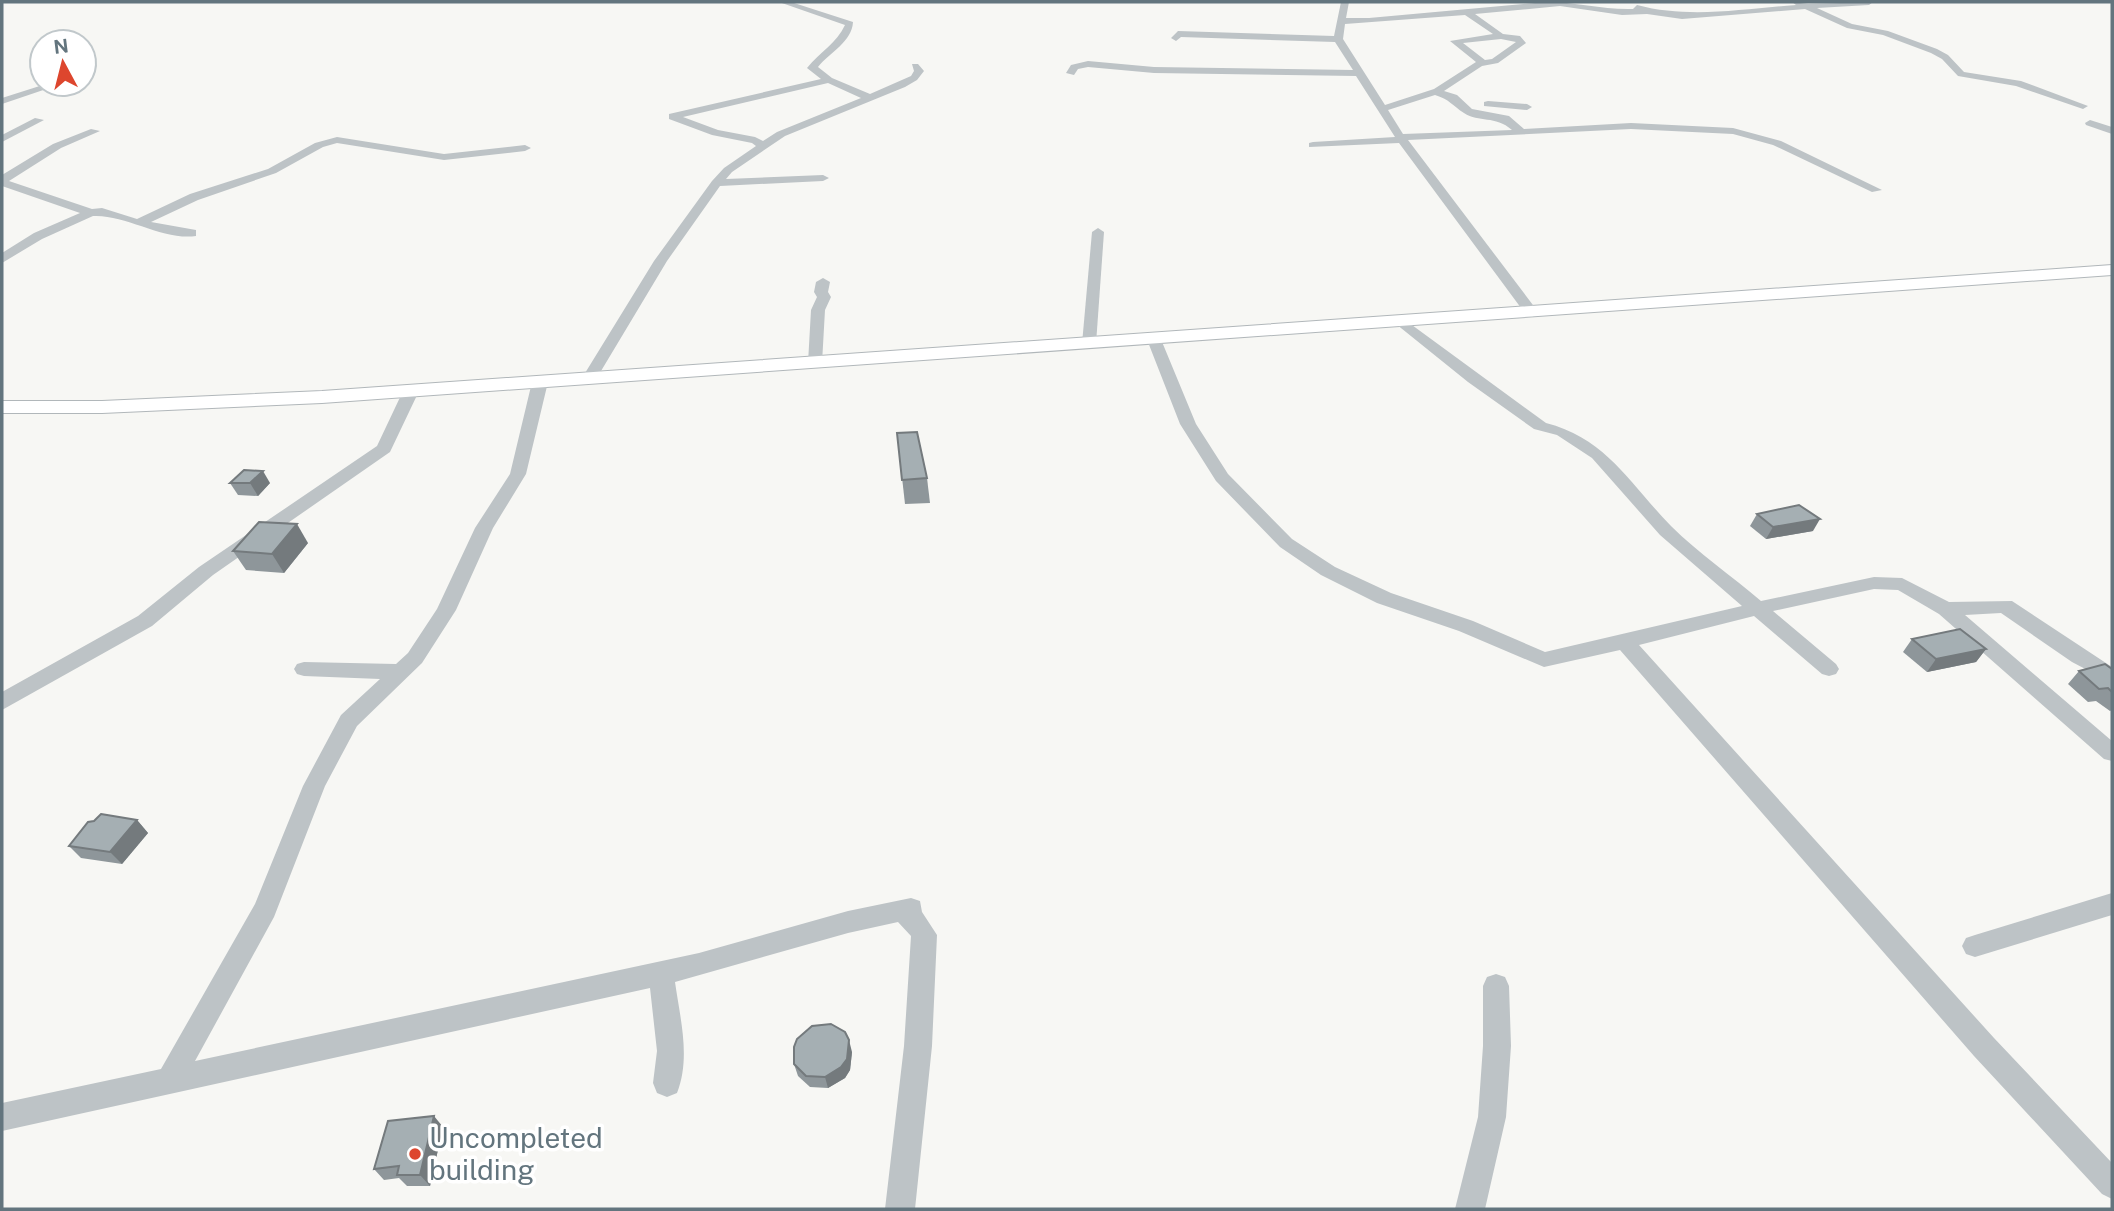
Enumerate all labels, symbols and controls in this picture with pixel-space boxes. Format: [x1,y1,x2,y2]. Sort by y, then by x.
north arrow [28,28,98,98]
text: N [52,34,70,58]
place label: Uncompleted building [429,1121,603,1186]
marker: Uncompleted building [407,1146,423,1162]

